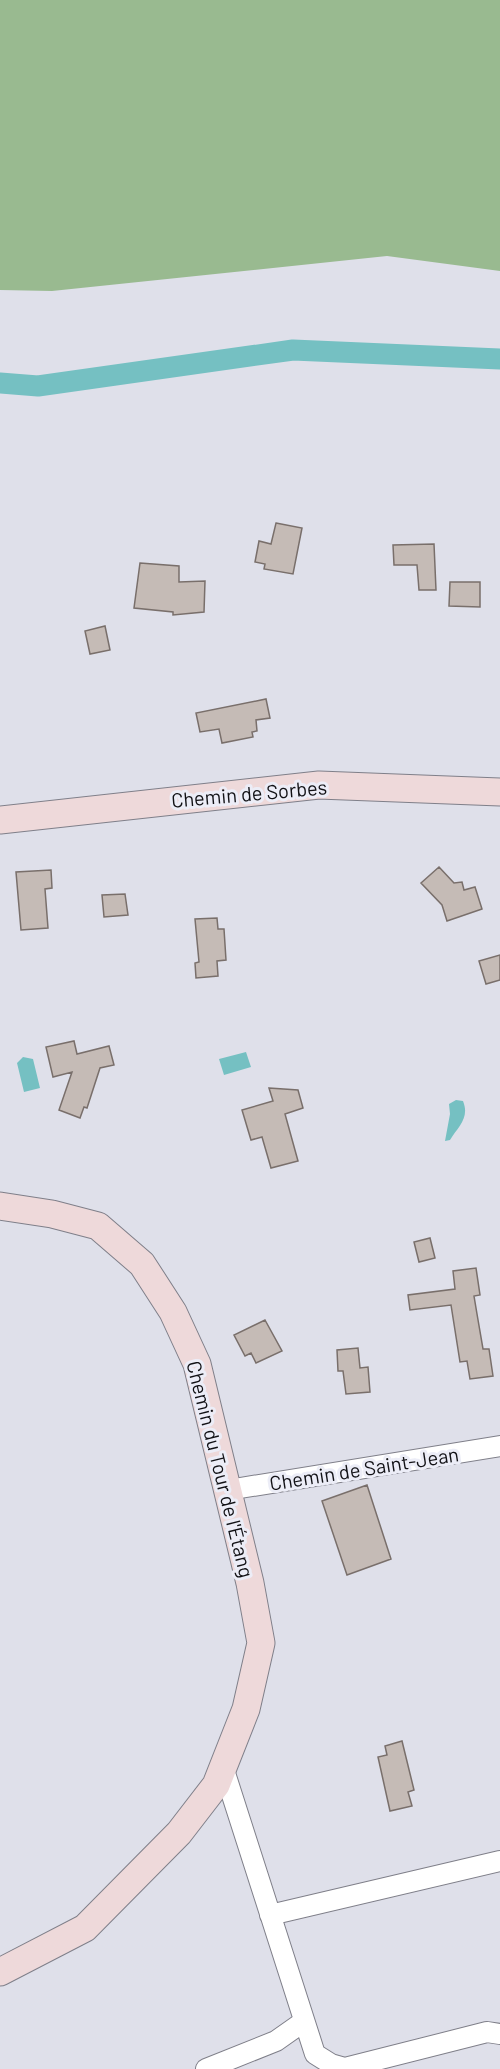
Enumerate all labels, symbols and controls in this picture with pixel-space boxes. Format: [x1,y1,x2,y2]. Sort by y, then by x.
street label: Chemin de Sorbes [170,774,328,812]
street label: Chemin du Tour de l'Étang [182,1358,260,1580]
street label: Chemin de Saint-Jean [268,1441,460,1495]

